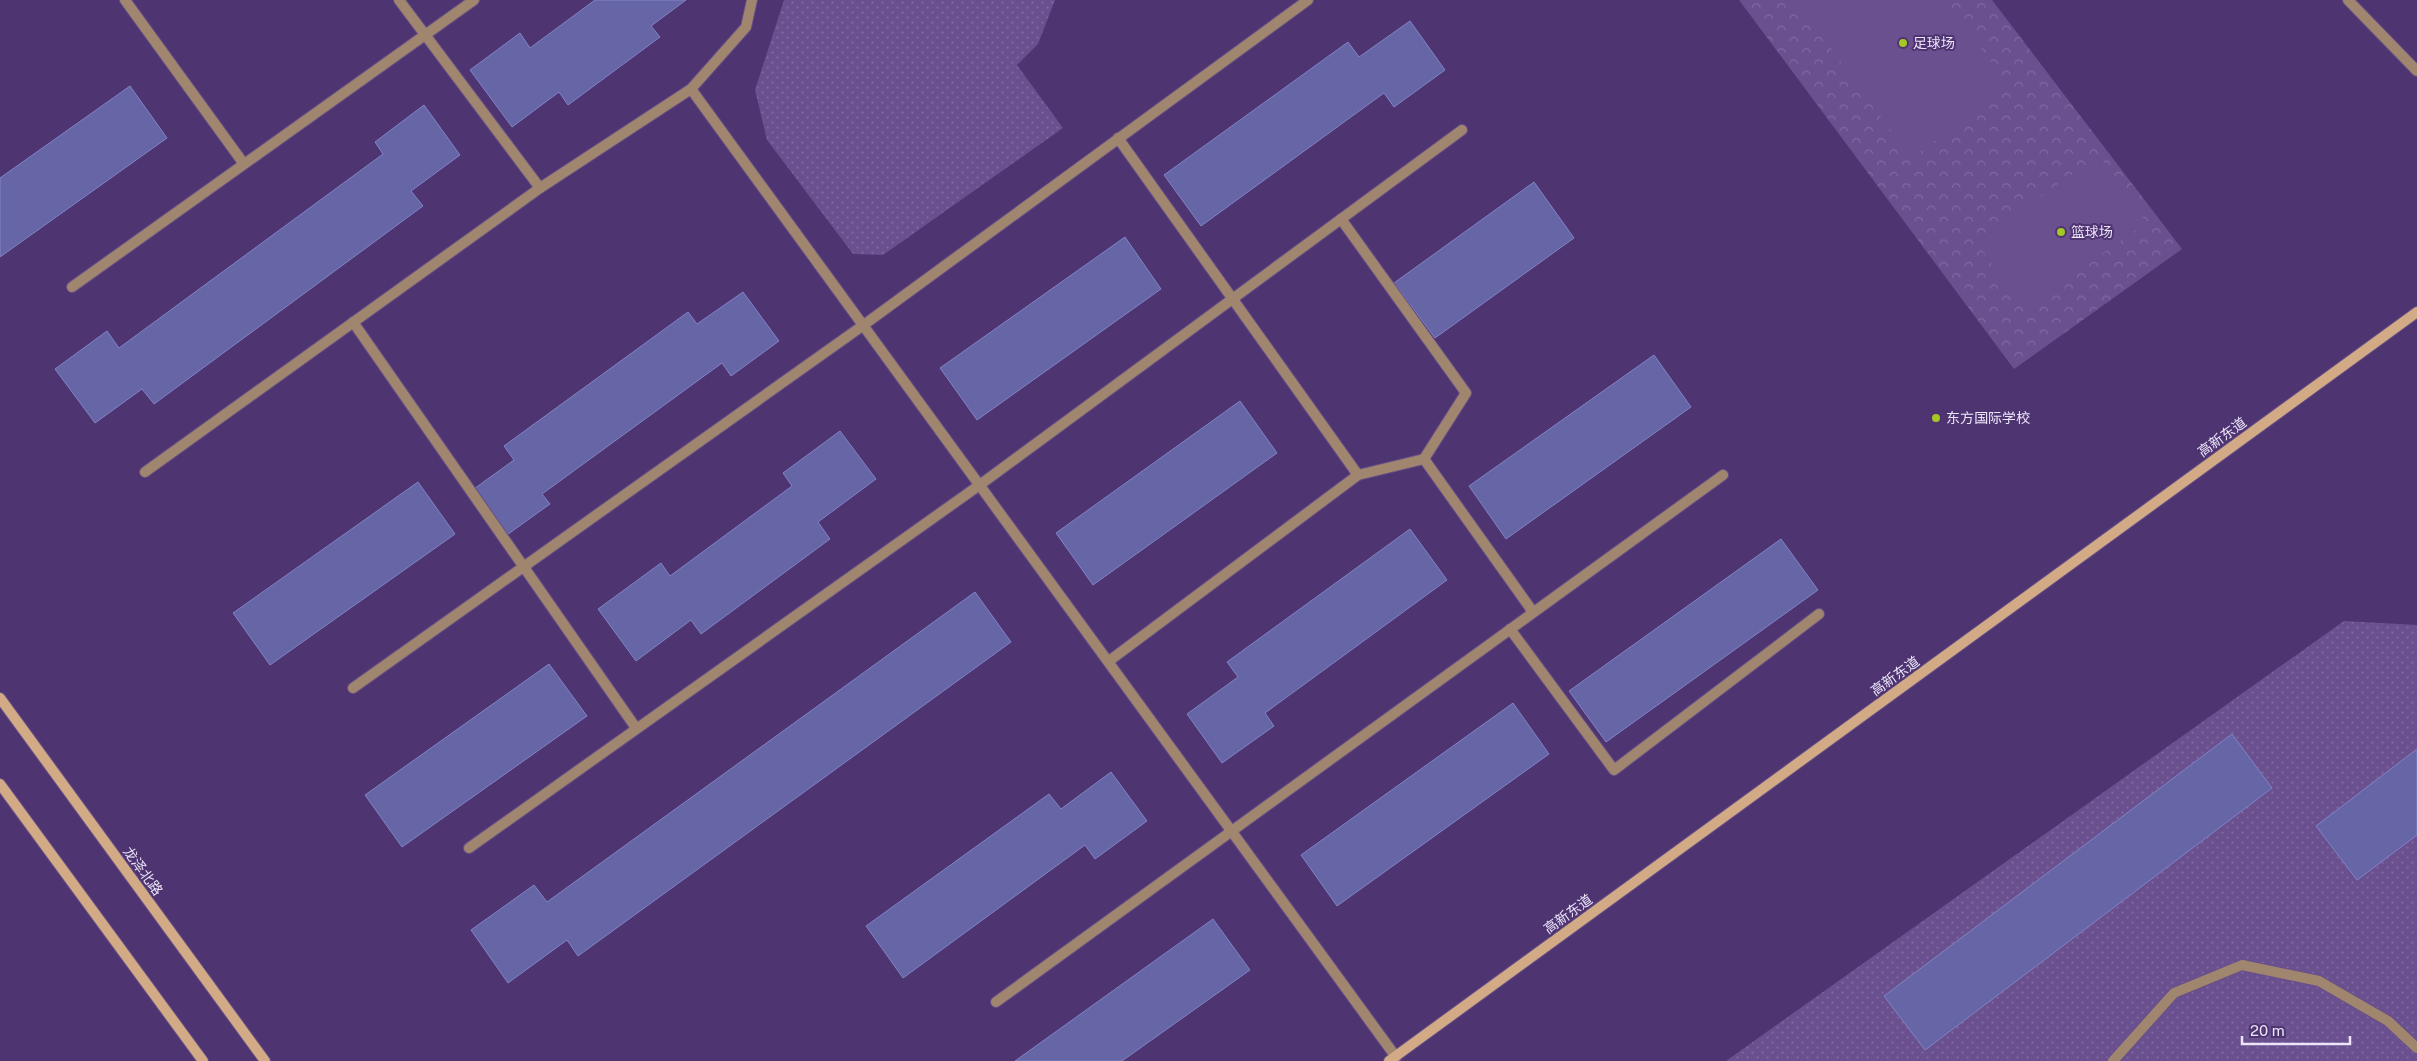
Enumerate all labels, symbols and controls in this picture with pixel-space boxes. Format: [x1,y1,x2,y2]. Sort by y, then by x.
place label: 足球场 [1913,35,1955,51]
marker: 足球场 [1897,37,1909,49]
place label: 篮球场 [2071,224,2113,240]
marker: 篮球场 [2055,226,2067,238]
place label: 东方国际学校 [1946,410,2030,426]
marker: 东方国际学校 [1930,412,1942,424]
street label: 高新东道 [2195,414,2249,460]
street label: 高新东道 [1868,653,1922,699]
street label: 龙泽北路 [120,844,166,898]
street label: 高新东道 [1541,891,1595,937]
scale bar [2242,1014,2350,1046]
text: 20 m [2250,1022,2285,1039]

